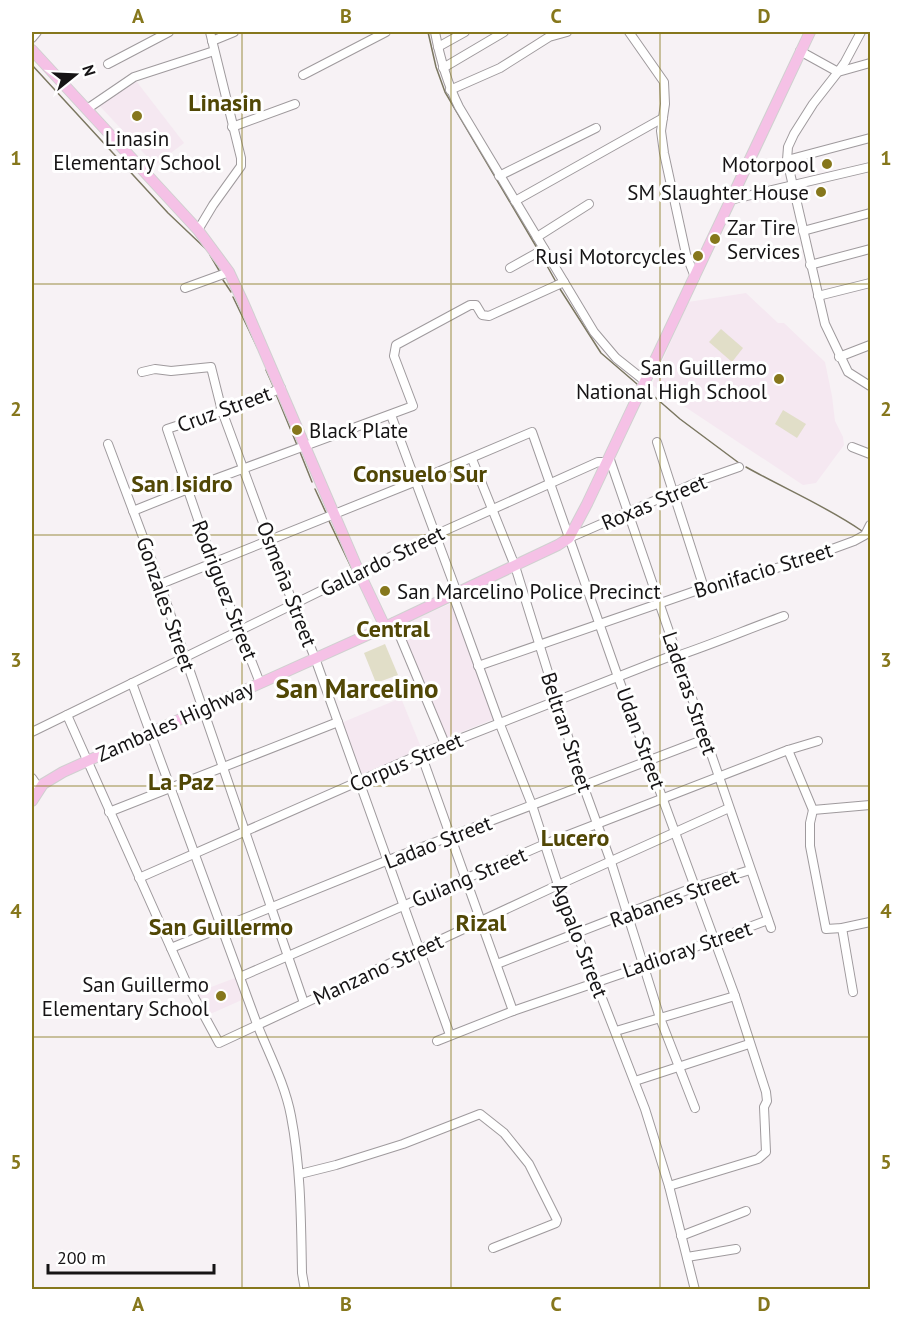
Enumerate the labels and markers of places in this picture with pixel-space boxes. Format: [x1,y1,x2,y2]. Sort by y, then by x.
marker: Linasin Elementary School [130,109,144,123]
place label: Linasin Elementary School [53,125,221,176]
place label: Motorpool [722,151,815,178]
marker: Motorpool [820,157,834,171]
place label: SM Slaughter House [627,179,809,206]
marker: SM Slaughter House [814,185,828,199]
place label: Zar Tire Services [727,214,800,265]
marker: Zar Tire Services [708,232,722,246]
place label: Rusi Motorcycles [535,243,686,270]
marker: Rusi Motorcycles [691,249,705,263]
place label: San Guillermo National High School [576,354,767,405]
marker: San Guillermo National High School [772,372,786,386]
place label: Black Plate [309,417,408,444]
marker: Black Plate [290,423,304,437]
place label: San Marcelino Police Precinct [397,578,661,605]
marker: San Marcelino Police Precinct [378,584,392,598]
place label: San Guillermo Elementary School [42,971,209,1022]
marker: San Guillermo Elementary School [214,989,228,1003]

